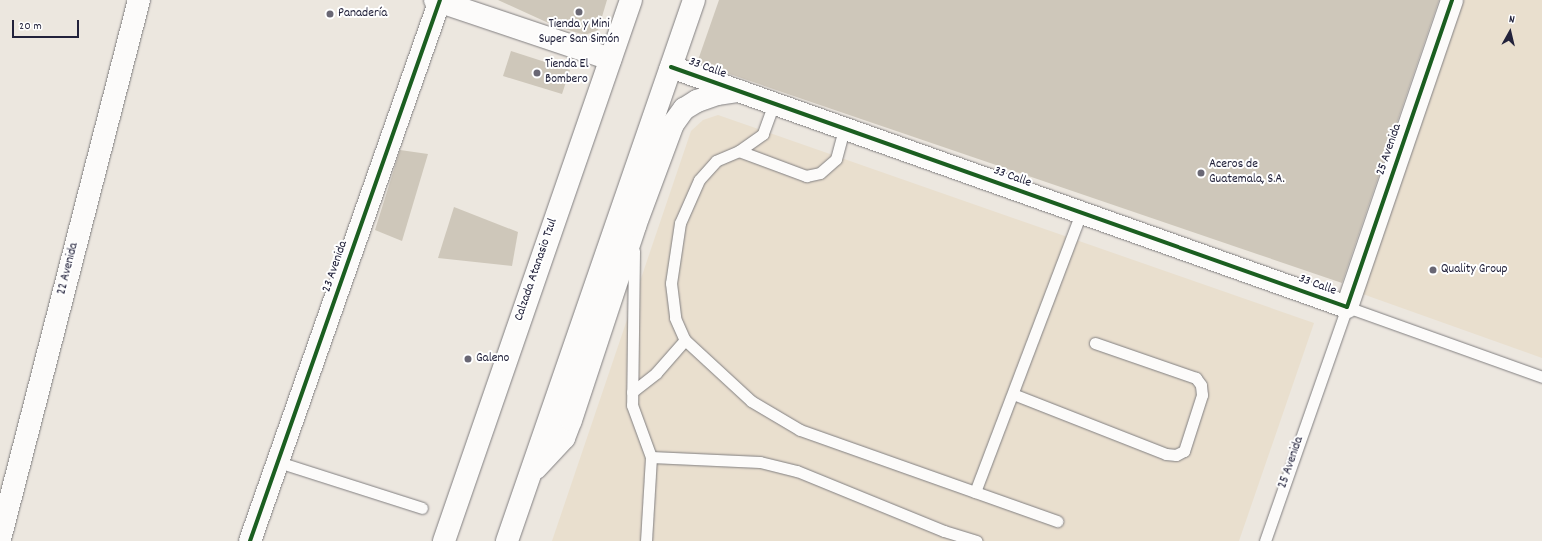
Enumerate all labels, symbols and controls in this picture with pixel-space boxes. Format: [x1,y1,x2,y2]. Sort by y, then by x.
place label: Panadería [338,6,387,22]
marker: Tienda y Mini Super San Simón [574,7,584,17]
marker: Panadería [325,9,335,19]
scale bar [14,12,81,38]
north arrow [1490,12,1530,52]
text: N [1508,12,1515,28]
text: 20 m [19,18,42,35]
place label: Tienda y Mini Super San Simón [539,18,619,49]
street label: 33 Calle [686,55,728,83]
place label: Tienda El Bombero [545,58,588,89]
marker: Tienda El Bombero [532,68,542,78]
street label: 25 Avenida [1374,122,1406,178]
place label: Aceros de Guatemala, S.A. [1209,158,1285,189]
street label: 33 Calle [991,164,1033,192]
marker: Aceros de Guatemala, S.A. [1196,168,1206,178]
street label: Calzada Atanasio Tzul [512,217,562,323]
street label: 23 Avenida [320,239,352,295]
street label: 22 Avenida [55,241,83,297]
place label: Quality Group [1441,262,1508,278]
marker: Quality Group [1428,265,1438,275]
street label: 33 Calle [1296,272,1338,300]
place label: Galeno [476,351,509,367]
marker: Galeno [463,354,473,364]
street label: 25 Avenida [1276,435,1308,491]

